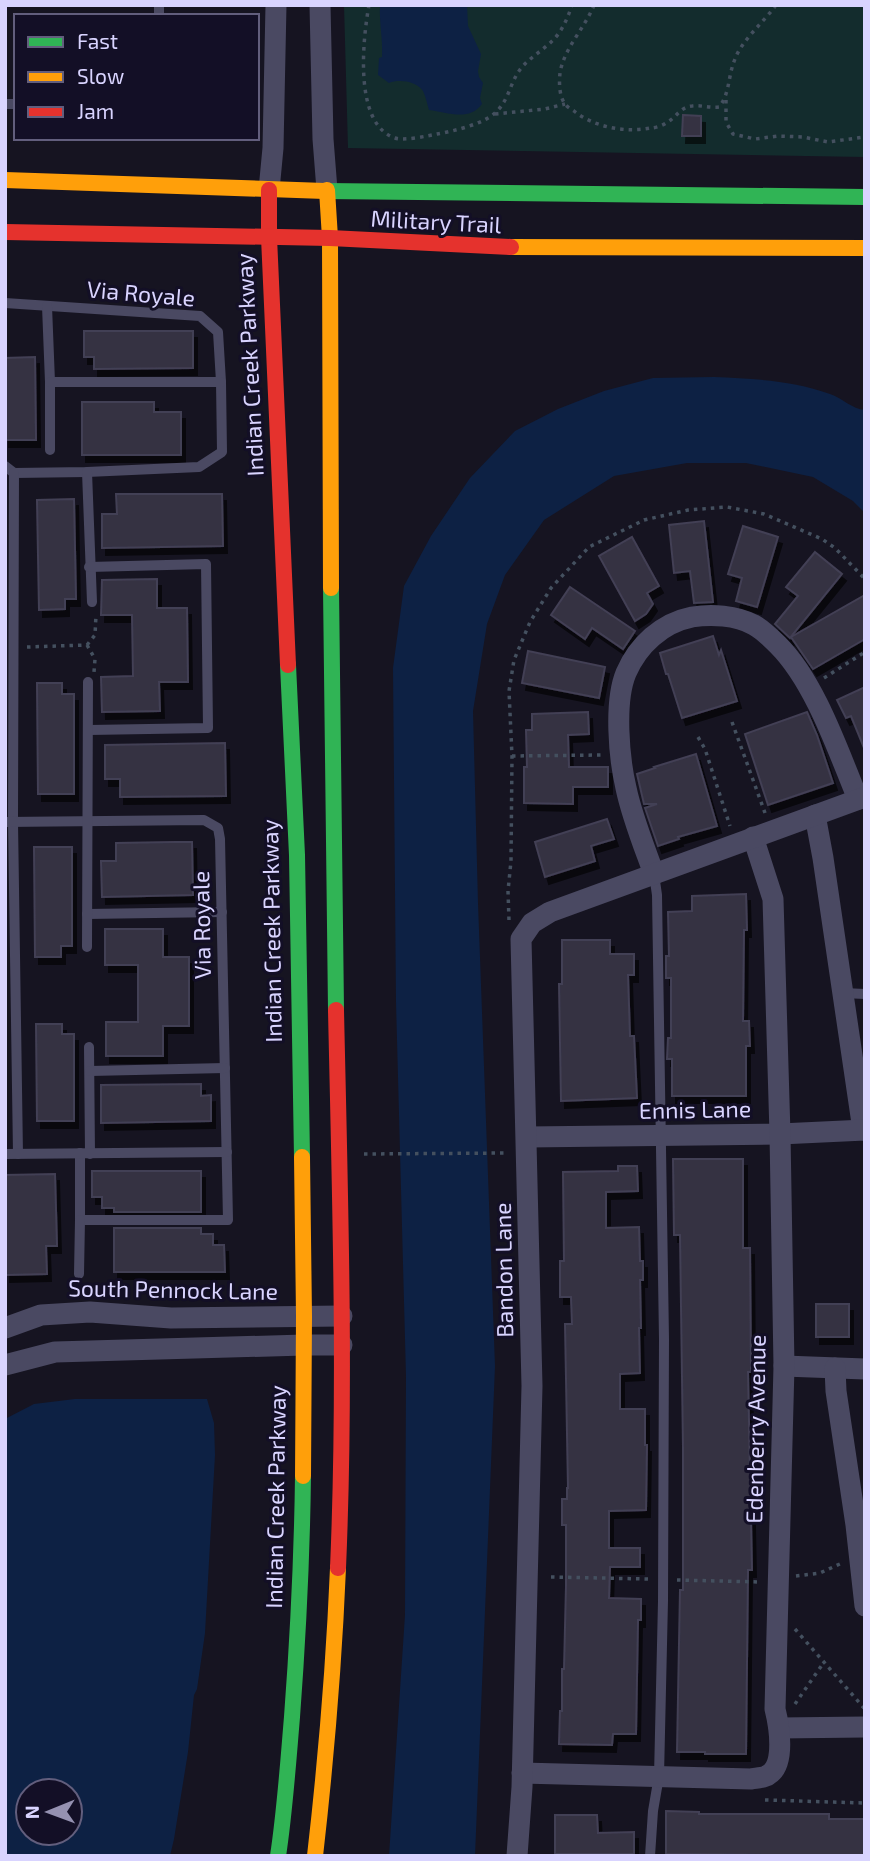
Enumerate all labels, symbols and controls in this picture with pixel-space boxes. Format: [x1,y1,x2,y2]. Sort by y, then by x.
legend [14,14,259,140]
text: Fast [77,28,118,53]
text: Slow [77,63,124,88]
text: Jam [77,98,114,123]
street label: Military Trail [370,204,502,238]
street label: Indian Creek Parkway [229,253,269,477]
street label: Via Royale [86,274,196,312]
street label: Indian Creek Parkway [255,819,287,1043]
street label: Via Royale [186,871,216,979]
street label: Ennis Lane [639,1094,751,1124]
street label: Bandon Lane [488,1202,518,1338]
street label: South Pennock Lane [68,1273,278,1305]
street label: Edenberry Avenue [739,1334,771,1524]
street label: Indian Creek Parkway [259,1385,291,1609]
north arrow [14,1777,84,1847]
text: N [20,1805,43,1819]

